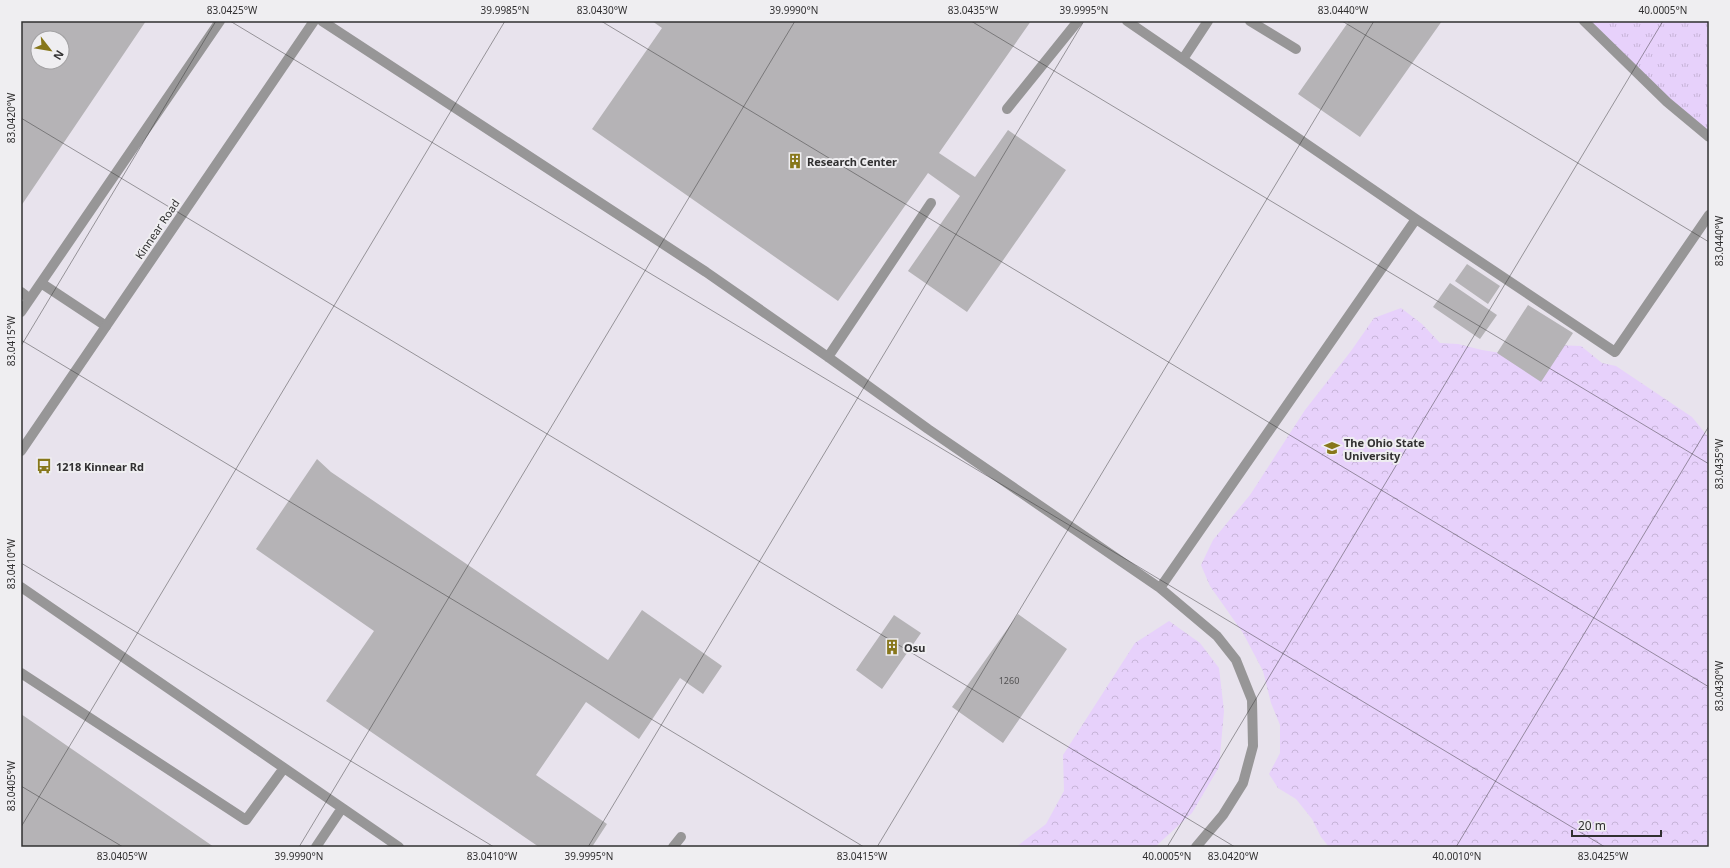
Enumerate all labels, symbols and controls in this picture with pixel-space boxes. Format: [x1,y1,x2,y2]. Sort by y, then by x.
text: 83.0425°W [207,3,258,17]
text: 39.9985°N [481,3,529,17]
text: 83.0430°W [577,3,628,17]
text: 39.9990°N [770,3,818,17]
text: 83.0435°W [948,3,999,17]
text: 39.9995°N [1060,3,1108,17]
text: 83.0440°W [1318,3,1369,17]
text: 40.0005°N [1639,3,1687,17]
north arrow [30,30,70,70]
text: N [50,48,68,63]
text: 83.0420°W [4,92,18,143]
building icon: Research Center [786,152,804,170]
place label: Research Center [807,154,897,169]
street label: Kinnear Road [131,196,183,262]
text: 83.0440°W [1712,215,1726,266]
text: 83.0415°W [4,315,18,366]
place label: The Ohio State University [1344,435,1425,463]
text: 83.0435°W [1712,438,1726,489]
school or university icon: The Ohio State University [1323,439,1341,457]
bus stop icon: 1218 Kinnear Rd [35,457,53,475]
place label: 1218 Kinnear Rd [56,459,144,474]
text: 83.0410°W [4,538,18,589]
building icon: Osu [883,638,901,656]
place label: Osu [904,640,925,655]
text: 83.0430°W [1712,660,1726,711]
house number: 1260 [999,674,1019,687]
text: 83.0405°W [4,760,18,811]
scale bar [1572,812,1661,838]
text: 20 m [1578,817,1606,834]
text: 83.0405°W [97,849,148,863]
text: 39.9990°N [275,849,323,863]
text: 83.0410°W [467,849,518,863]
text: 39.9995°N [565,849,613,863]
text: 83.0415°W [837,849,888,863]
text: 40.0005°N [1143,849,1191,863]
text: 83.0420°W [1208,849,1259,863]
text: 40.0010°N [1433,849,1481,863]
text: 83.0425°W [1578,849,1629,863]

